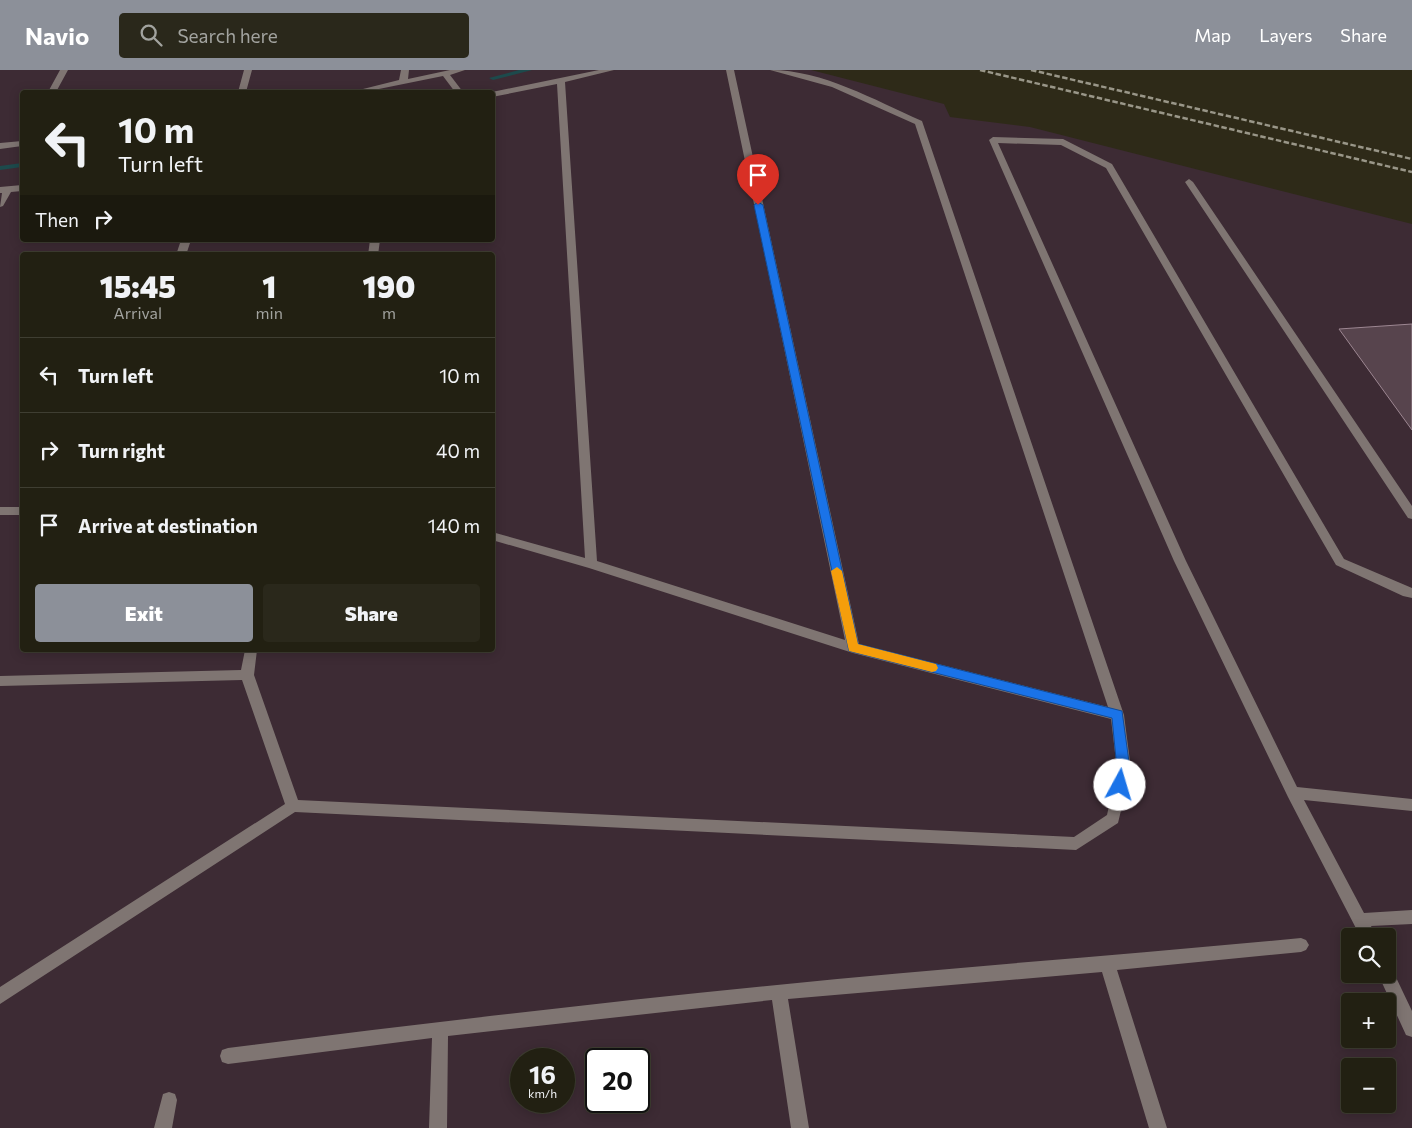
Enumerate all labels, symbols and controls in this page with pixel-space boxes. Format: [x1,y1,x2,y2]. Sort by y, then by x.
search box [119,13,469,58]
text: Navio [25,21,89,50]
icon: search [137,21,165,49]
text: Search here [177,24,278,47]
text: Map [1194,24,1231,46]
text: Layers [1259,24,1312,46]
text: Share [1340,24,1387,46]
text: 10 m [118,107,194,150]
icon: left [35,110,100,175]
text: Turn left [118,150,203,177]
pin [737,154,779,205]
icon: arrive [744,161,772,189]
icon: right [89,205,117,233]
text: Then [35,208,79,231]
text: 15:45 [100,267,176,304]
text: 1 [262,267,276,304]
text: 190 [363,267,415,304]
text: Arrival [114,303,162,322]
text: min [256,303,283,322]
text: m [382,303,396,322]
icon: left [35,361,63,389]
text: Turn left [78,364,153,387]
text: 10 m [439,364,480,387]
icon: right [35,436,63,464]
text: Turn right [78,439,165,462]
text: 40 m [436,439,480,462]
icon: arrive [35,511,63,539]
text: Arrive at destination [78,514,258,537]
text: 140 m [428,514,480,537]
button: Exit [35,584,253,642]
button: Share [263,584,480,642]
position arrow [1093,758,1145,810]
map controls [1341,928,1396,1113]
button: search [1341,928,1396,983]
button: + [1341,993,1396,1048]
speed limit sign: 20 [585,1048,650,1113]
button: − [1341,1058,1396,1113]
text: 16 [529,1059,556,1089]
text: km/h [528,1086,557,1100]

